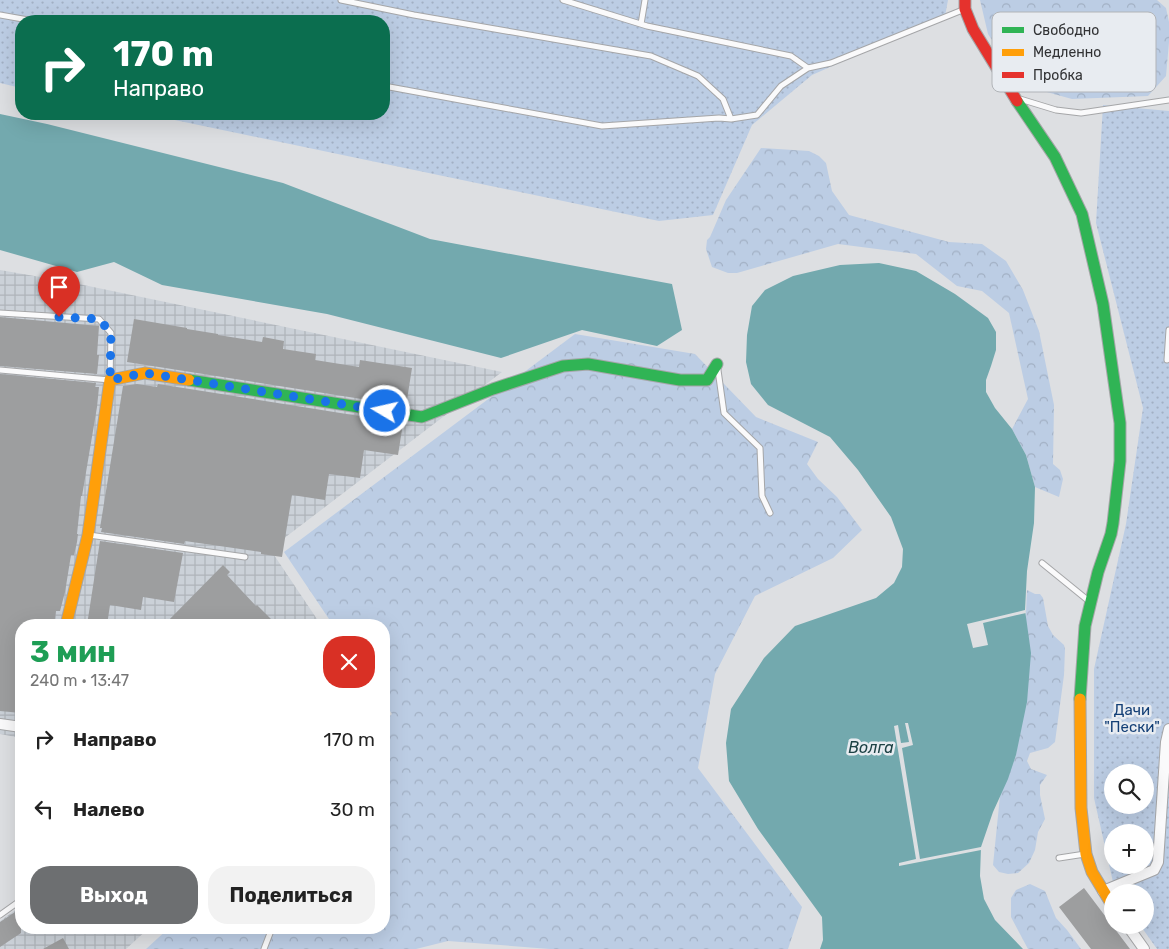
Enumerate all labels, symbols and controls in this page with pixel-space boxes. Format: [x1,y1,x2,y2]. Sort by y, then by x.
legend [992,12,1156,92]
text: Свободно [1033,22,1099,39]
text: 170 m [113,33,214,75]
icon: right [30,35,95,100]
text: Медленно [1033,44,1101,61]
text: Пробка [1033,67,1083,84]
text: Направо [113,75,204,102]
pin [38,266,80,317]
icon: arrive [45,273,73,301]
position arrow [358,384,410,436]
text: 3 мин [30,634,116,670]
button: close [323,636,375,688]
text: 240 m · 13:47 [30,671,129,690]
park label: Дачи "Пески" [1104,701,1160,736]
icon: right [30,725,58,753]
text: Направо [73,728,157,751]
text: 170 m [324,728,375,751]
water label: Волга [848,738,894,757]
map controls [1104,764,1154,934]
button: search [1104,764,1154,814]
icon: left [30,795,58,823]
text: Налево [73,798,145,821]
text: 30 m [330,798,375,821]
button: + [1104,824,1154,874]
button: Выход [30,866,198,924]
button: Поделиться [208,866,375,924]
button: − [1104,884,1154,934]

